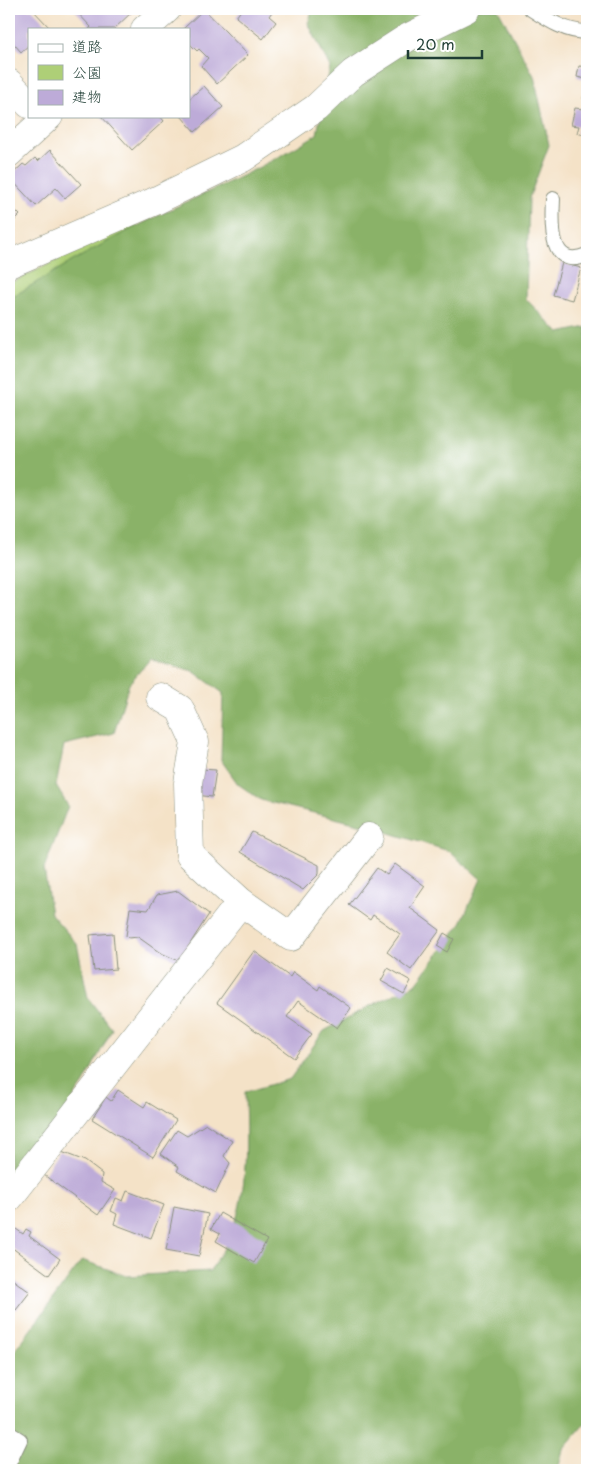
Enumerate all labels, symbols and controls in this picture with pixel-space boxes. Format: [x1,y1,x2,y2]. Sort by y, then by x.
legend [28,28,190,118]
scale bar [408,28,482,60]
text: 20 m [416,32,455,55]
text: 道路 [72,34,102,57]
text: 公園 [72,60,102,83]
text: 建物 [72,84,102,107]

